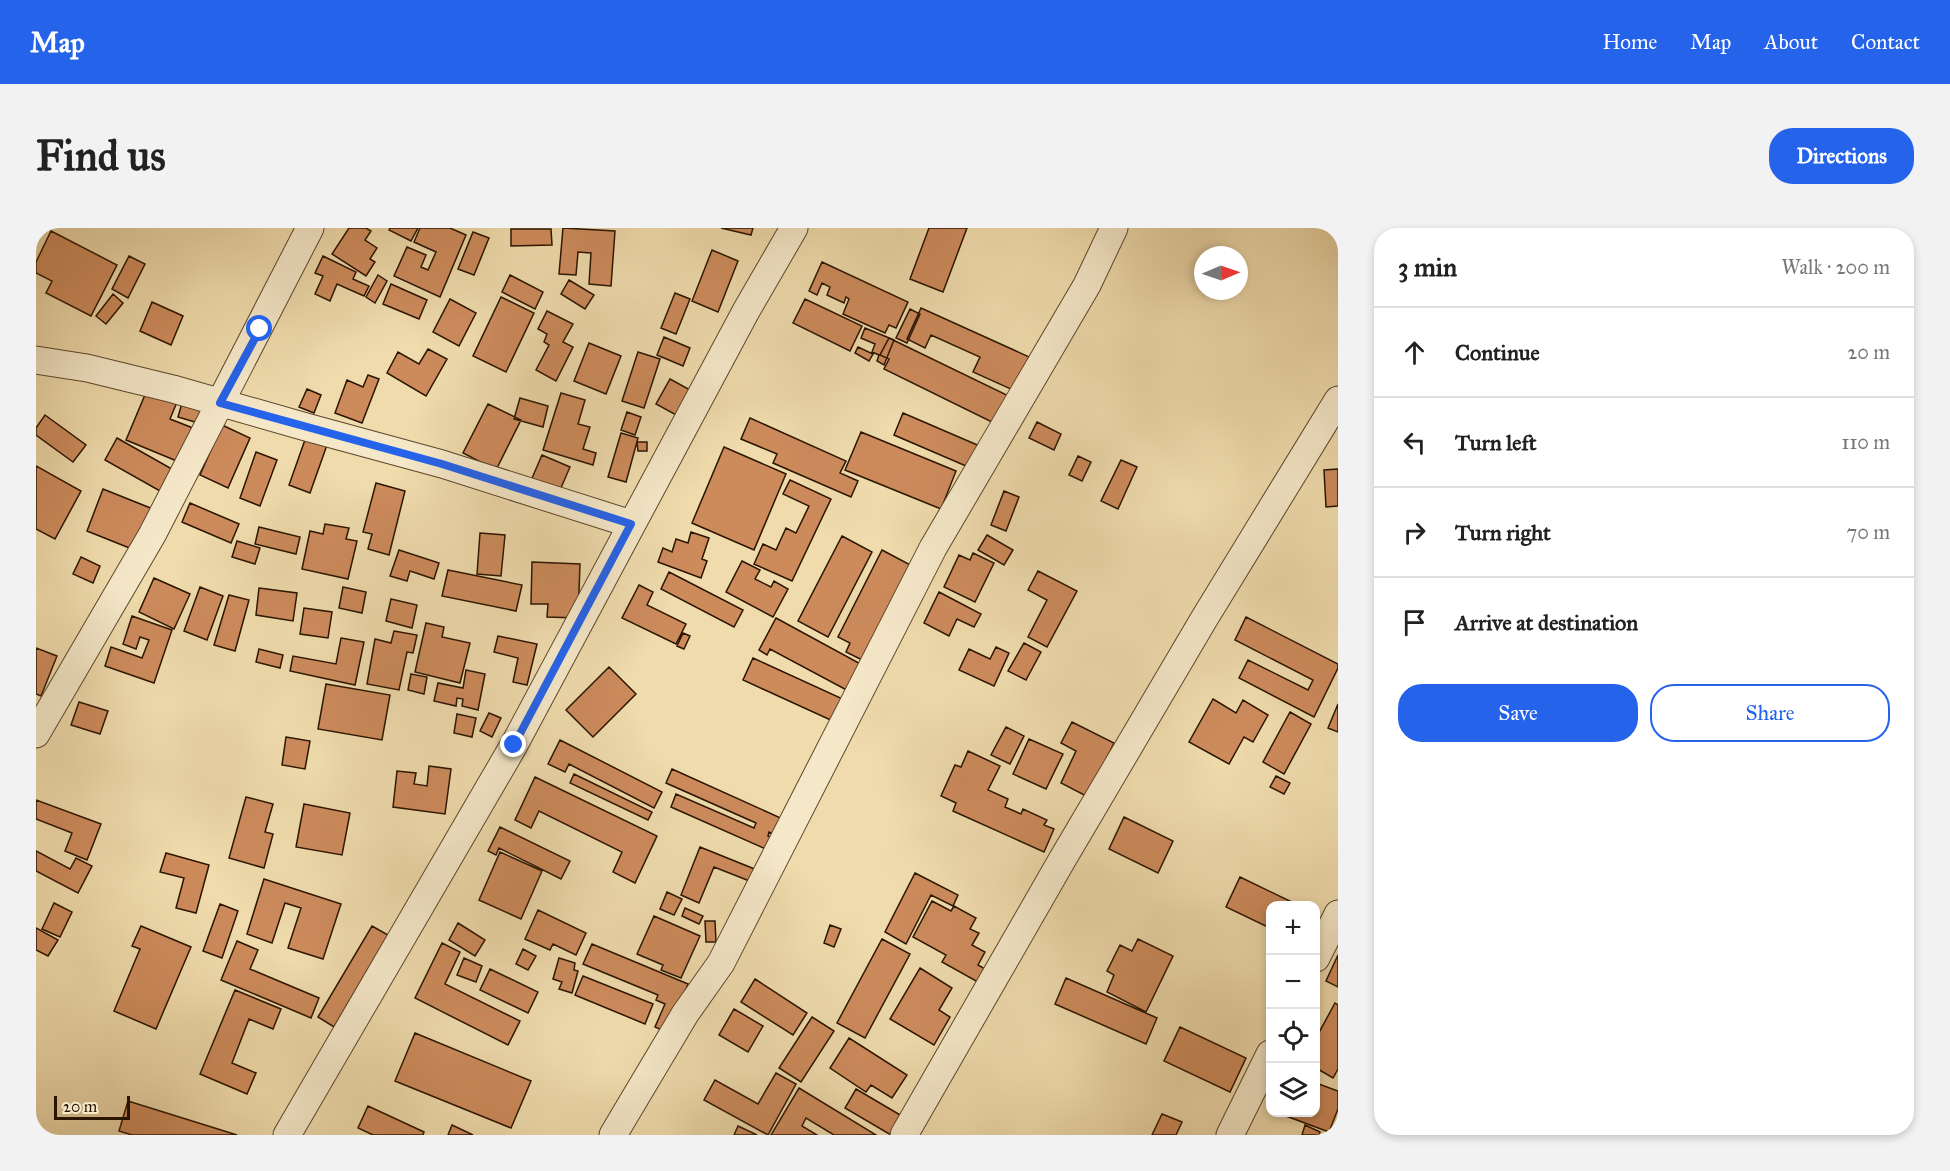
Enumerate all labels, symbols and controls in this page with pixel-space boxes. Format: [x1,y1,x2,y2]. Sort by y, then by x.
text: Map [30,25,85,60]
text: Home [1602,29,1657,55]
text: Map [1690,29,1731,55]
text: About [1764,29,1818,55]
text: Contact [1851,29,1920,55]
button: Directions [1769,128,1914,184]
text: Find us [36,130,166,182]
north arrow [1194,246,1248,300]
text: 3 min [1398,251,1457,283]
text: Walk · 200 m [1782,255,1890,279]
route start [246,315,272,341]
icon: ahead [1398,336,1431,369]
text: Continue [1455,339,1540,366]
text: 20 m [1847,340,1890,364]
icon: left [1398,426,1431,459]
text: Turn left [1455,429,1537,456]
text: 110 m [1842,430,1890,454]
icon: right [1398,516,1431,549]
text: Turn right [1455,519,1551,546]
text: 70 m [1847,520,1890,544]
icon: arrive [1398,606,1431,639]
text: Arrive at destination [1455,609,1638,636]
button: Save [1398,684,1638,742]
button: Share [1650,684,1890,742]
route end [500,731,526,757]
map controls [1266,901,1320,1117]
button: + [1266,901,1320,955]
button: − [1266,955,1320,1009]
button: locate [1266,1009,1320,1063]
button: layers [1266,1063,1320,1117]
scale bar [54,1093,130,1120]
text: 20 m [63,1097,97,1116]

